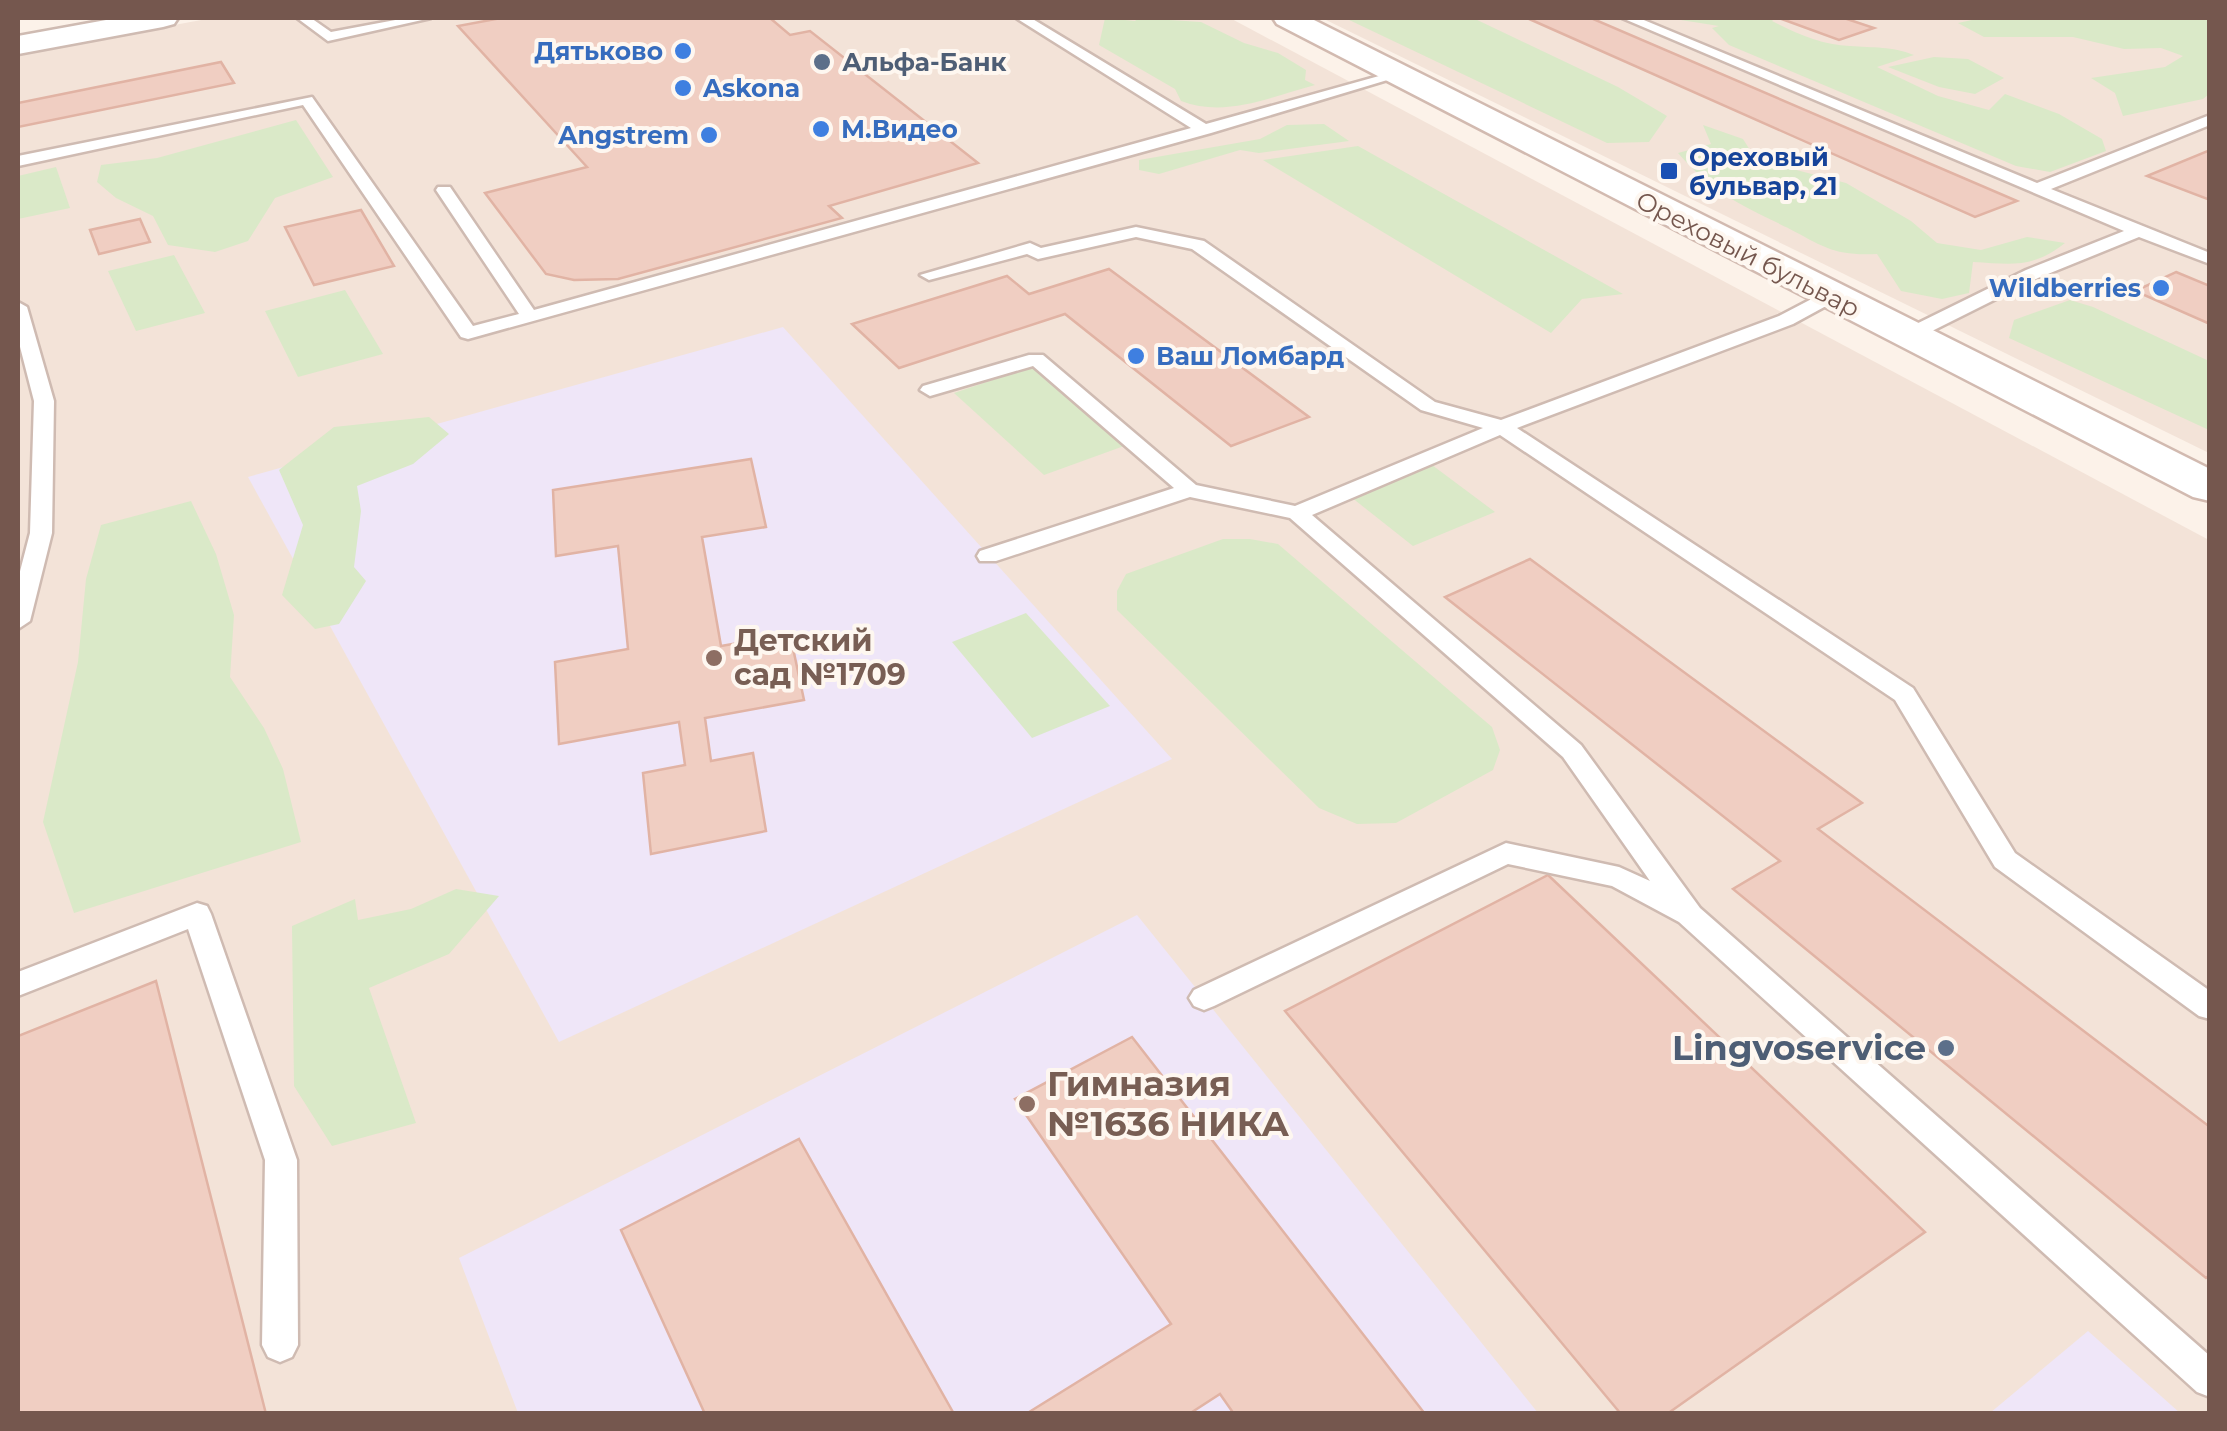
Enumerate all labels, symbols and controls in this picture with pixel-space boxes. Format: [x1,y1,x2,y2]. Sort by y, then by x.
place label: Дятьково [534,36,663,66]
marker: Дятьково [672,40,694,62]
place label: Альфа-Банк [842,47,1007,77]
marker: Альфа-Банк [811,51,833,73]
place label: Askona [702,73,800,103]
marker: Askona [672,77,694,99]
place label: М.Видео [841,114,958,144]
marker: М.Видео [810,118,832,140]
place label: Angstrem [557,120,689,150]
marker: Angstrem [698,124,720,146]
place label: Ореховый бульвар, 21 [1689,142,1838,201]
marker: Ореховый бульвар, 21 [1658,160,1680,182]
street label: Ореховый бульвар [1631,185,1865,323]
place label: Wildberries [1989,273,2141,303]
marker: Wildberries [2150,277,2172,299]
place label: Ваш Ломбард [1156,341,1344,371]
marker: Ваш Ломбард [1125,345,1147,367]
place label: Детский сад №1709 [734,622,906,693]
marker: Детский сад №1709 [703,647,725,669]
place label: Lingvoservice [1672,1026,1926,1069]
marker: Lingvoservice [1935,1037,1957,1059]
place label: Гимназия №1636 НИКА [1047,1062,1289,1145]
marker: Гимназия №1636 НИКА [1016,1093,1038,1115]

